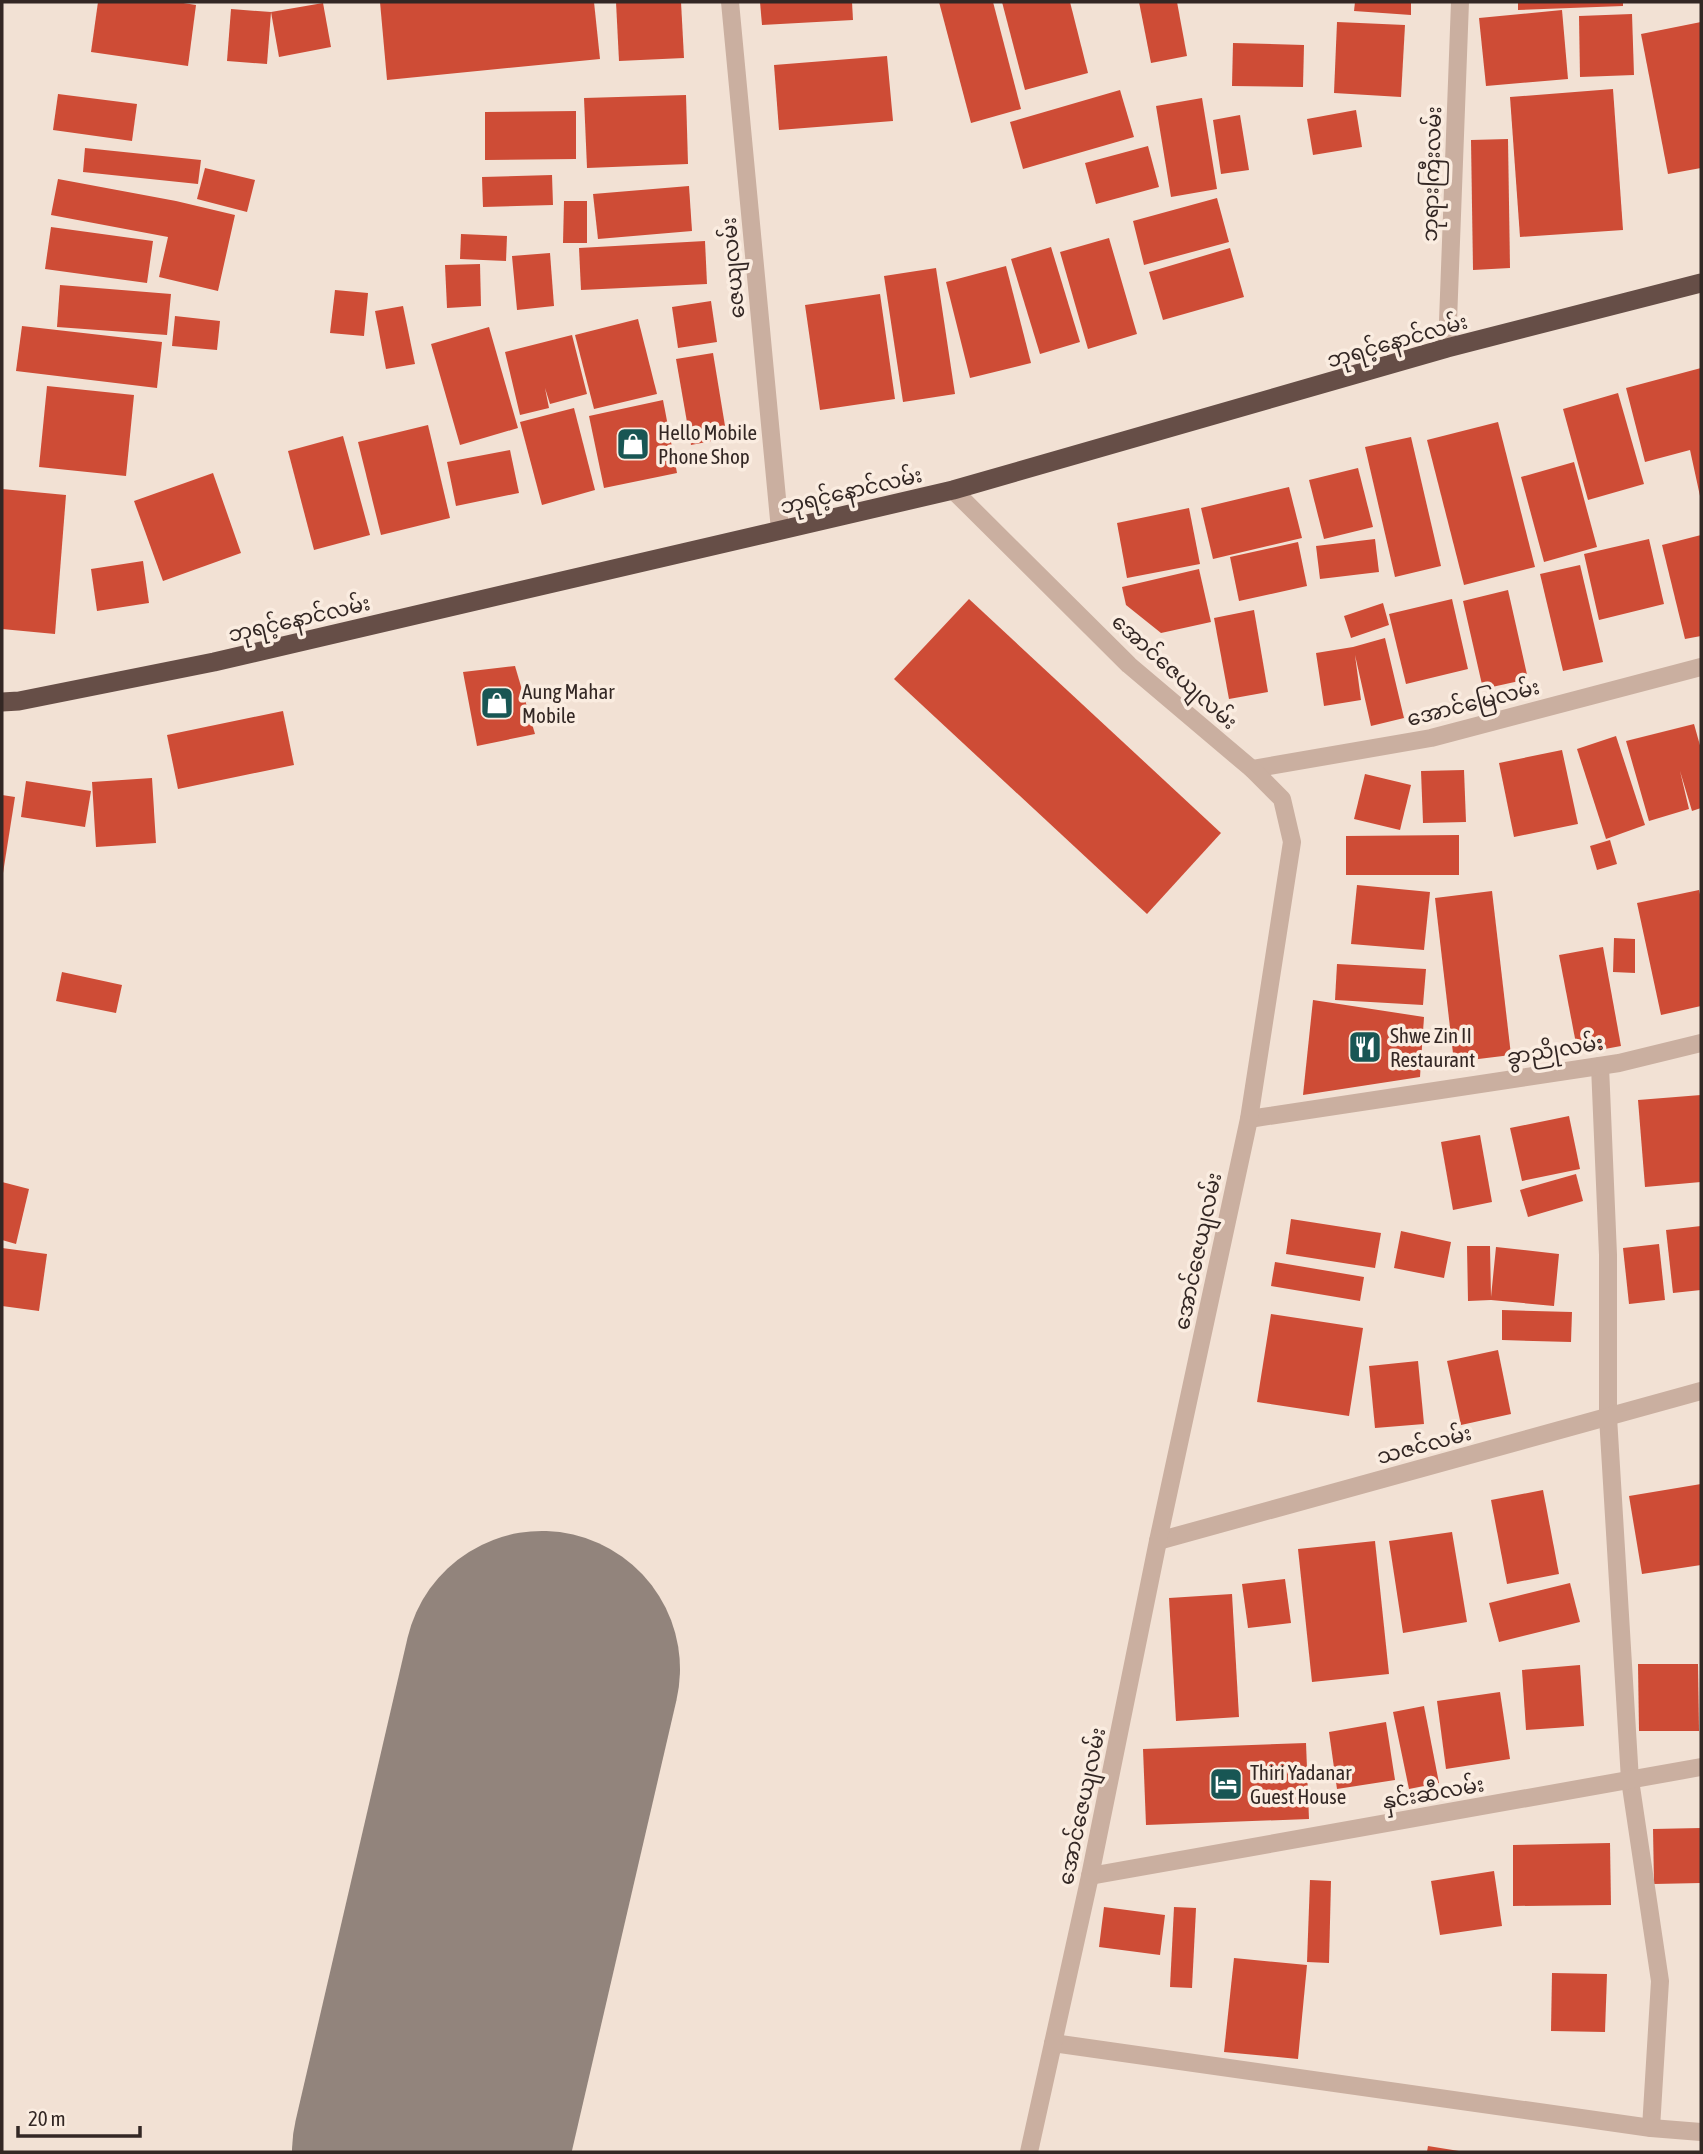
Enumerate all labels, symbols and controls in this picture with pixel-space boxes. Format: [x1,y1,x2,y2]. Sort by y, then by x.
street label: ဘုရားကြီးလမ်း [1414,106,1451,242]
street label: ဇေယျလမ်း [713,216,755,320]
street label: ဘုရင့်နောင်လမ်း [1323,306,1472,377]
place label: Hello Mobile Phone Shop [658,420,757,468]
shop icon: Hello Mobile Phone Shop [614,425,652,463]
street label: ဘုရင့်နောင်လမ်း [777,459,926,524]
street label: ဘုရင့်နောင်လမ်း [225,587,374,652]
street label: အောင်ဇေယျလမ်း [1103,606,1245,739]
street label: အောင်မြေလမ်း [1404,671,1543,736]
place label: Aung Mahar Mobile [522,679,615,727]
shop icon: Aung Mahar Mobile [478,684,516,722]
place label: Shwe Zin II Restaurant [1390,1023,1475,1071]
street label: ခွာညိုလမ်း [1504,1027,1606,1074]
restaurant icon: Shwe Zin II Restaurant [1346,1028,1384,1066]
street label: အောင်ဇေယျလမ်း [1166,1170,1232,1333]
street label: သဇင်လမ်း [1373,1417,1474,1468]
street label: အောင်ဇေယျလမ်း [1050,1725,1116,1888]
place label: Thiri Yadanar Guest House [1250,1760,1352,1808]
hotel icon: Thiri Yadanar Guest House [1207,1765,1245,1803]
street label: နှင်းဆီလမ်း [1380,1768,1487,1819]
scale bar [18,2094,140,2138]
text: 20 m [28,2106,66,2130]

